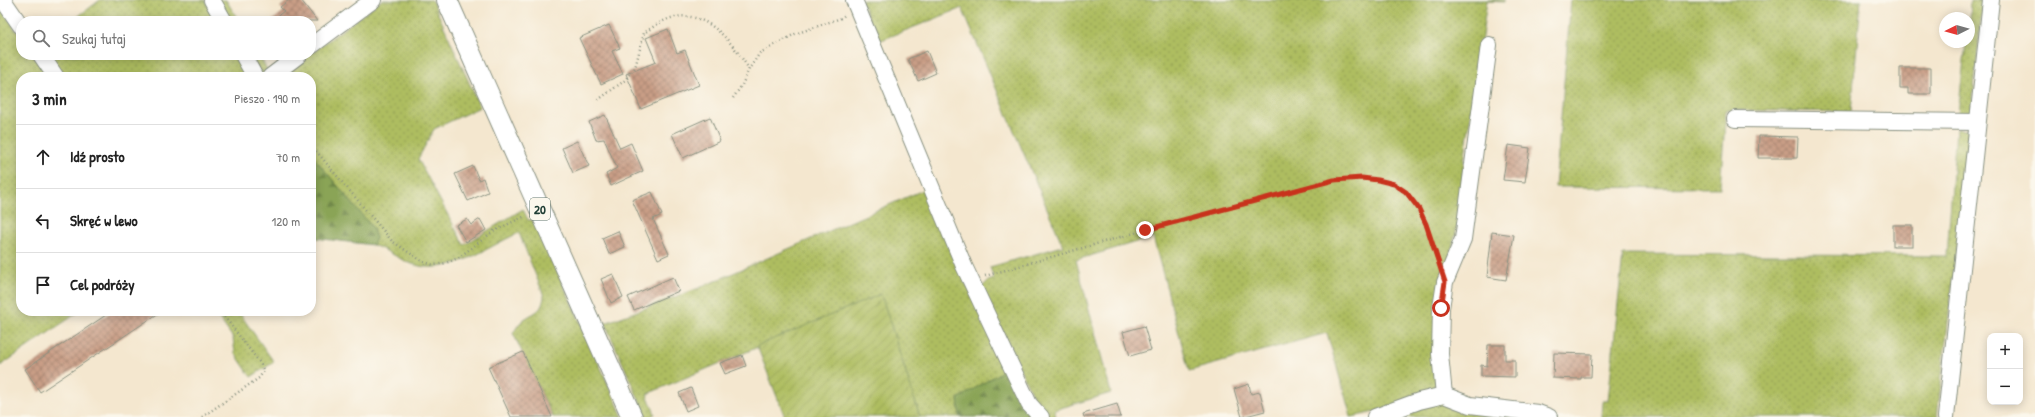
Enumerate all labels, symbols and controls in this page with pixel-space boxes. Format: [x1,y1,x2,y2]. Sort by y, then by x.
north arrow [1939,12,1975,48]
search box [16,16,316,60]
icon: search [30,27,52,49]
text: Szukaj tutaj [62,28,126,49]
text: 3 min [32,87,67,110]
text: Pieszo · 190 m [234,89,300,107]
icon: ahead [32,146,54,168]
text: Idź prosto [70,146,124,167]
text: 70 m [276,148,300,166]
road number: 20 [530,198,550,220]
icon: left [32,210,54,232]
text: Skręć w lewo [70,210,137,231]
text: 120 m [272,212,300,230]
route end [1136,221,1154,239]
icon: arrive [32,274,54,296]
text: Cel podróży [70,274,135,295]
route start [1432,299,1450,317]
map controls [1987,333,2023,405]
button: + [1987,333,2023,369]
button: − [1987,369,2023,405]

